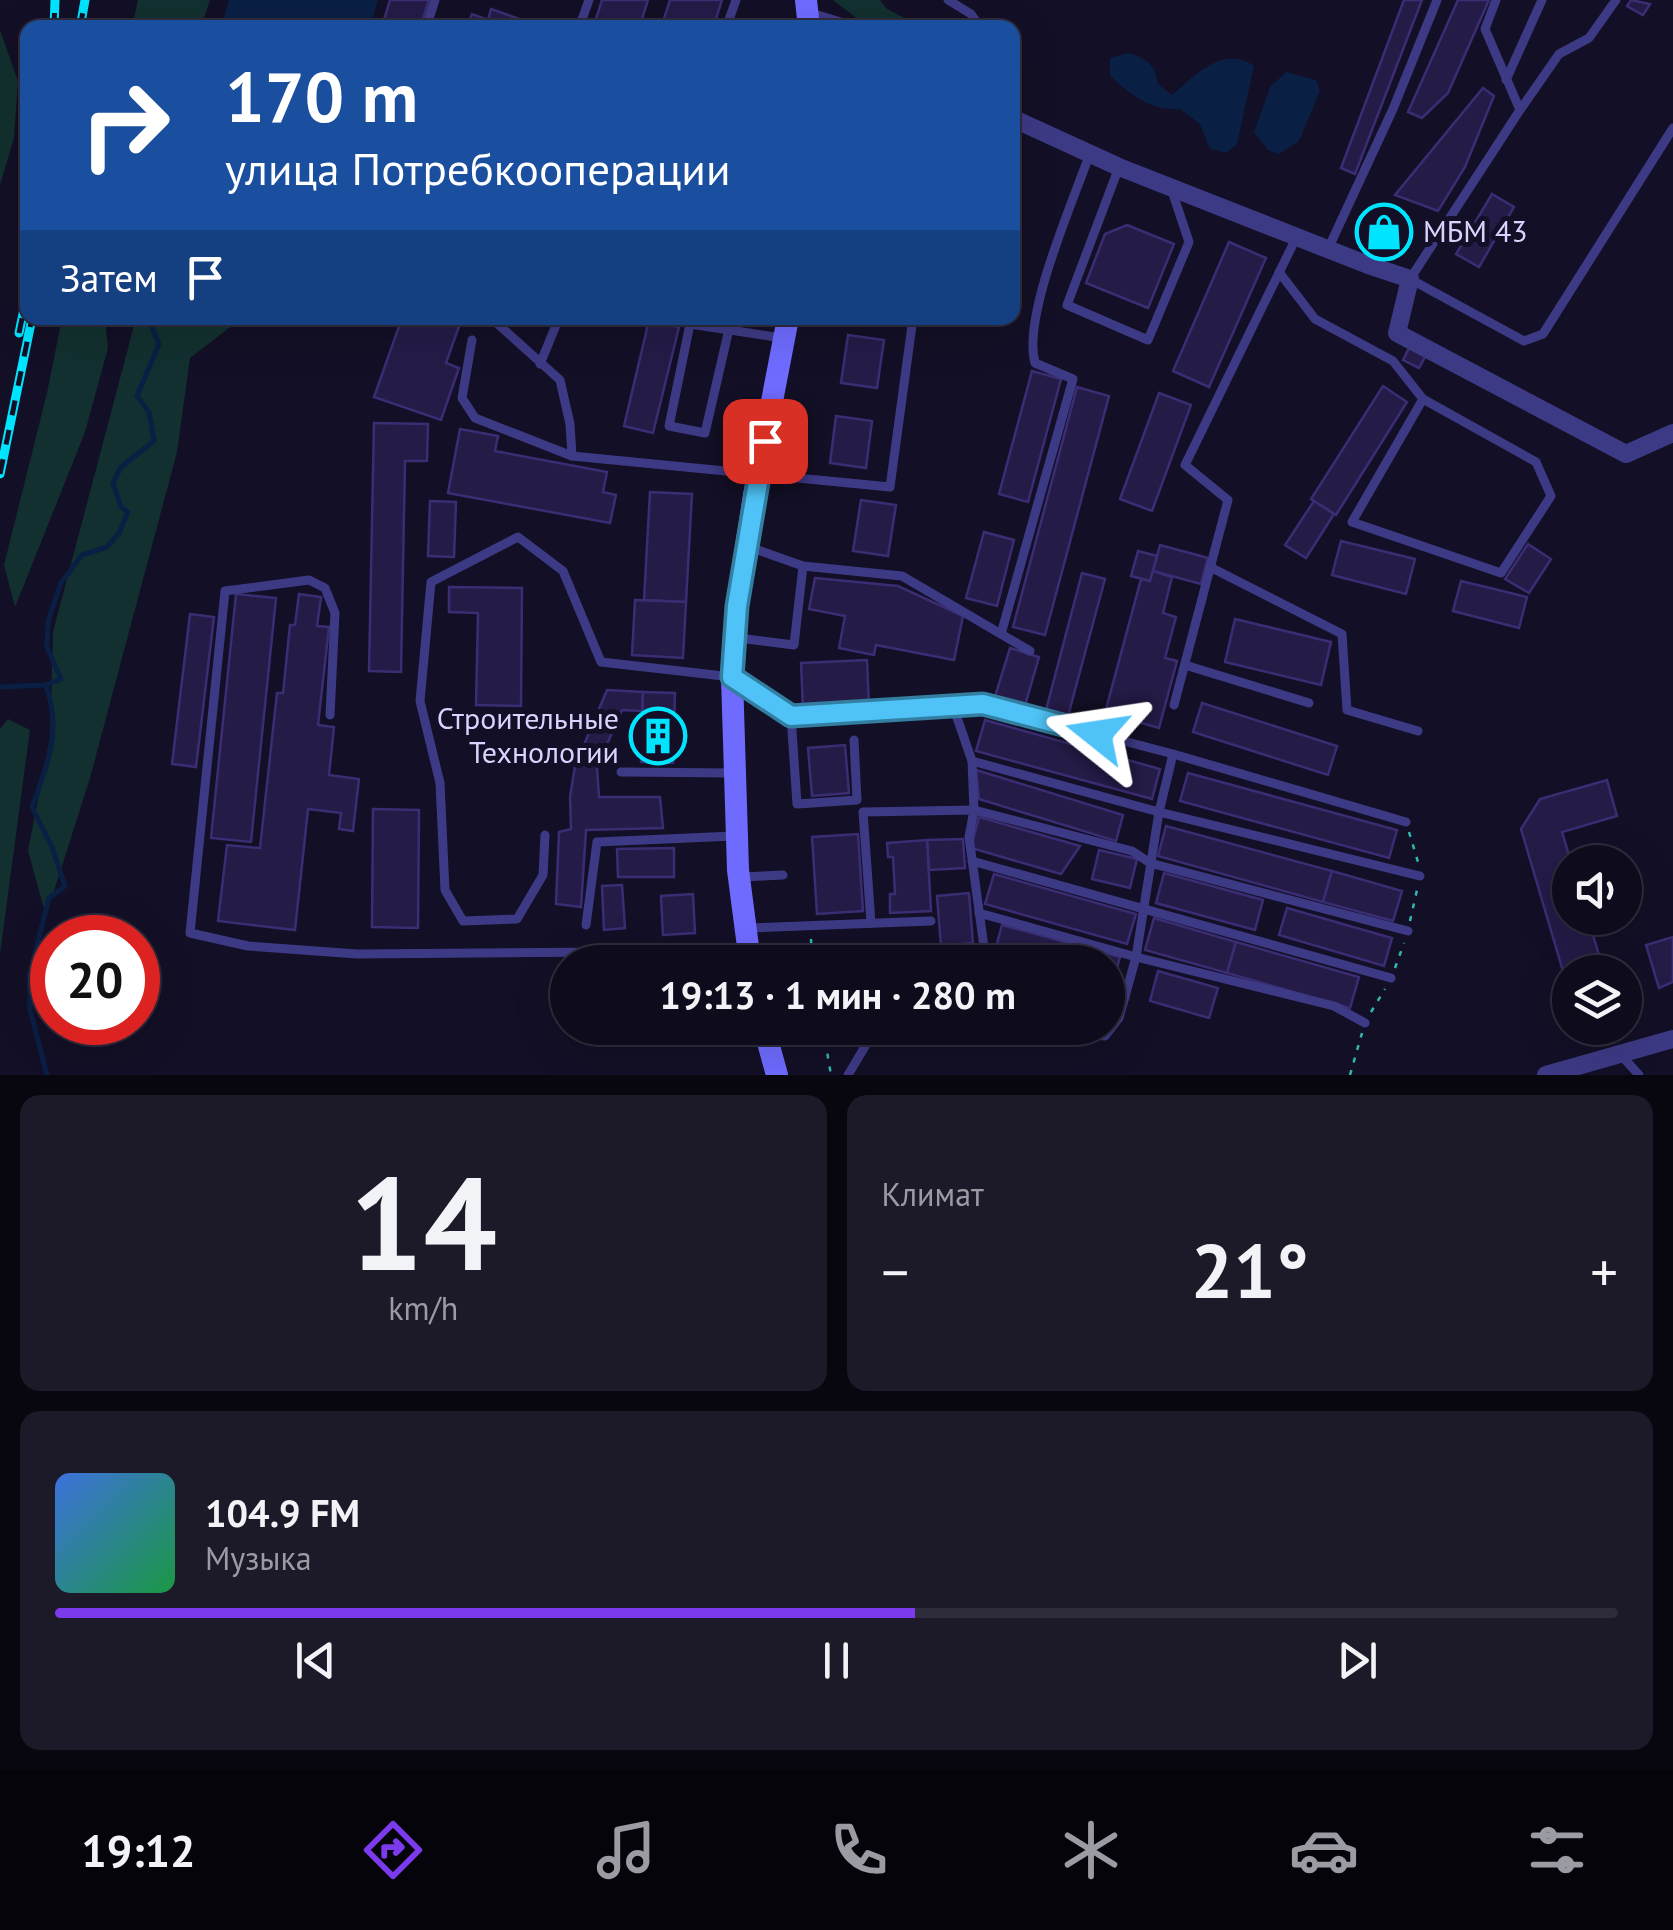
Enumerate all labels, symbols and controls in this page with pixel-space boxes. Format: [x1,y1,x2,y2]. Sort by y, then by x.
text: 170 m [225,51,418,141]
icon: right [60,60,190,190]
text: улица Потребкооперации [225,139,731,197]
shop icon: МБМ 43 [1354,202,1414,262]
place label: МБМ 43 [1423,211,1528,250]
icon: arrive [178,250,233,305]
text: Затем [60,253,158,302]
pin [723,399,808,484]
icon: arrive [738,414,793,469]
position arrow [1045,682,1149,786]
place label: Строительные Технологии [437,698,619,771]
building icon: Строительные Технологии [628,706,688,766]
map controls [1552,845,1642,1045]
button: sound [1552,845,1642,935]
speed limit sign: 20 [30,915,160,1045]
button: layers [1552,955,1642,1045]
text: 19:13 · 1 мин · 280 m [659,970,1016,1019]
text: 14 [350,1138,497,1306]
text: Климат [882,1173,984,1215]
text: 21° [1191,1222,1309,1319]
text: − [882,1236,909,1307]
text: + [1590,1236,1618,1307]
text: km/h [388,1287,458,1329]
text: 104.9 FM [205,1488,360,1537]
text: Музыка [205,1537,312,1579]
icon: previous [288,1633,343,1688]
icon: pause [809,1633,864,1688]
icon: next [1330,1633,1385,1688]
icon: directions [358,1815,428,1885]
icon: music [591,1815,661,1885]
icon: phone [824,1815,894,1885]
icon: climate [1056,1815,1126,1885]
icon: car [1289,1815,1359,1885]
icon: filters [1522,1815,1592,1885]
text: 19:12 [81,1821,196,1879]

